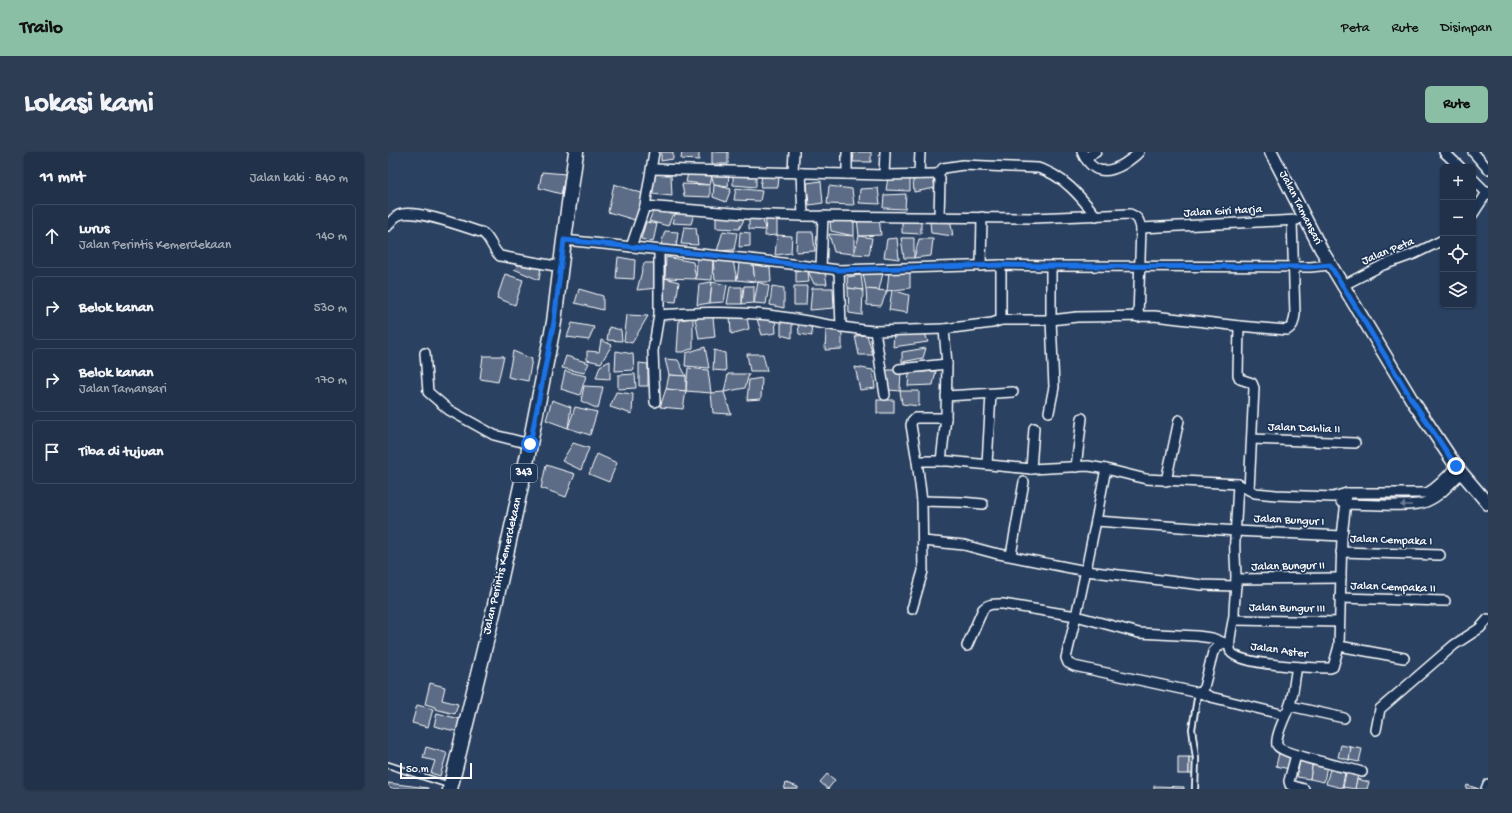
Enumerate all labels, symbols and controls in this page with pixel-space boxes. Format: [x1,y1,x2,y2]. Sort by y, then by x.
text: Trailo [20,17,63,40]
text: Peta [1341,20,1370,37]
text: Rute [1392,20,1418,37]
text: Disimpan [1440,20,1492,37]
button: Rute [1425,86,1488,123]
text: Lokasi kami [24,88,154,121]
map controls [1440,164,1476,308]
button: + [1440,164,1476,200]
text: 11 mnt [40,168,85,188]
street label: Jalan Tamansari [1275,169,1325,248]
text: Jalan kaki · 840 m [250,171,348,186]
button: − [1440,200,1476,236]
street label: Jalan Giri Harja [1183,203,1263,221]
text: Lurus [79,220,109,238]
icon: ahead [41,225,63,247]
text: 140 m [316,229,347,244]
street label: Jalan Peta [1360,235,1417,269]
button: locate [1440,236,1476,272]
text: Jalan Perintis Kemerdekaan [79,238,231,253]
button: layers [1440,272,1476,308]
icon: right [41,297,63,319]
text: Belok kanan [79,299,153,317]
text: 530 m [314,301,347,316]
text: Belok kanan [79,364,153,382]
icon: right [41,369,63,391]
text: 170 m [315,373,347,388]
text: Jalan Tamansari [79,382,167,397]
street label: Jalan Dahlia II [1268,421,1340,437]
route start [521,435,539,453]
icon: arrive [41,441,63,463]
text: Tiba di tujuan [79,443,163,461]
route end [1447,457,1465,475]
road number: 343 [511,464,537,482]
street label: Jalan Perintis Kemerdekaan [480,496,526,636]
one-way arrow [1400,501,1412,508]
street label: Jalan Bungur I [1253,512,1325,530]
street label: Jalan Cempaka I [1350,533,1433,549]
street label: Jalan Bungur II [1251,559,1325,575]
street label: Jalan Cempaka II [1350,580,1436,596]
street label: Jalan Bungur III [1249,601,1325,617]
street label: Jalan Aster [1249,640,1310,662]
scale bar [400,761,472,780]
text: 50 m [406,764,428,776]

